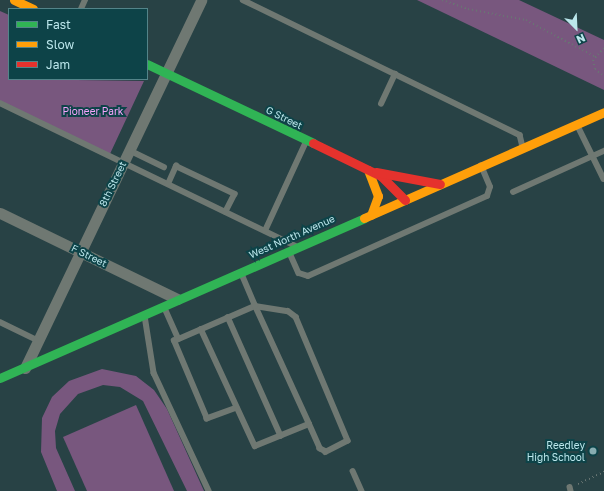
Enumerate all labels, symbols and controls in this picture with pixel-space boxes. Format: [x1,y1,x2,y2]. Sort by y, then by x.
legend [8,8,148,80]
north arrow [556,8,596,48]
text: Fast [46,17,71,32]
text: N [575,32,588,47]
text: Slow [46,37,74,52]
text: Jam [46,57,70,72]
street label: G Street [264,104,304,132]
park label: Pioneer Park [62,106,124,118]
street label: 8th Street [97,160,129,208]
street label: West North Avenue [247,213,337,261]
street label: F Street [69,242,109,270]
place label: Reedley High School [527,439,585,462]
marker: Reedley High School [588,446,598,456]

